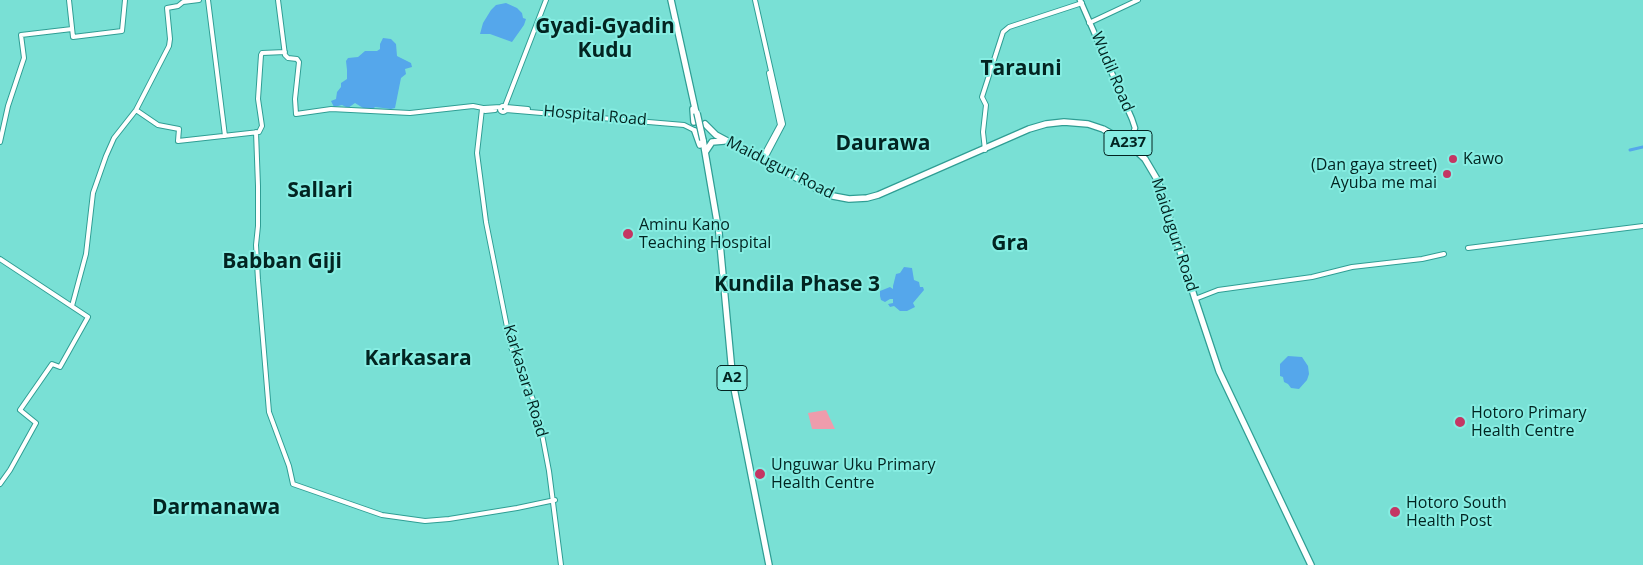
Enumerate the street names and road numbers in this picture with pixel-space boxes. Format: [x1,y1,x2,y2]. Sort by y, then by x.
street label: Wudil Road [1087,29,1137,115]
street label: Hospital Road [542,102,648,130]
road number: A237 [1104,130,1152,156]
street label: Maiduguri Road [723,133,837,203]
street label: Maiduguri Road [1147,176,1201,294]
street label: Karkasara Road [499,322,551,440]
road number: A2 [717,366,747,390]

